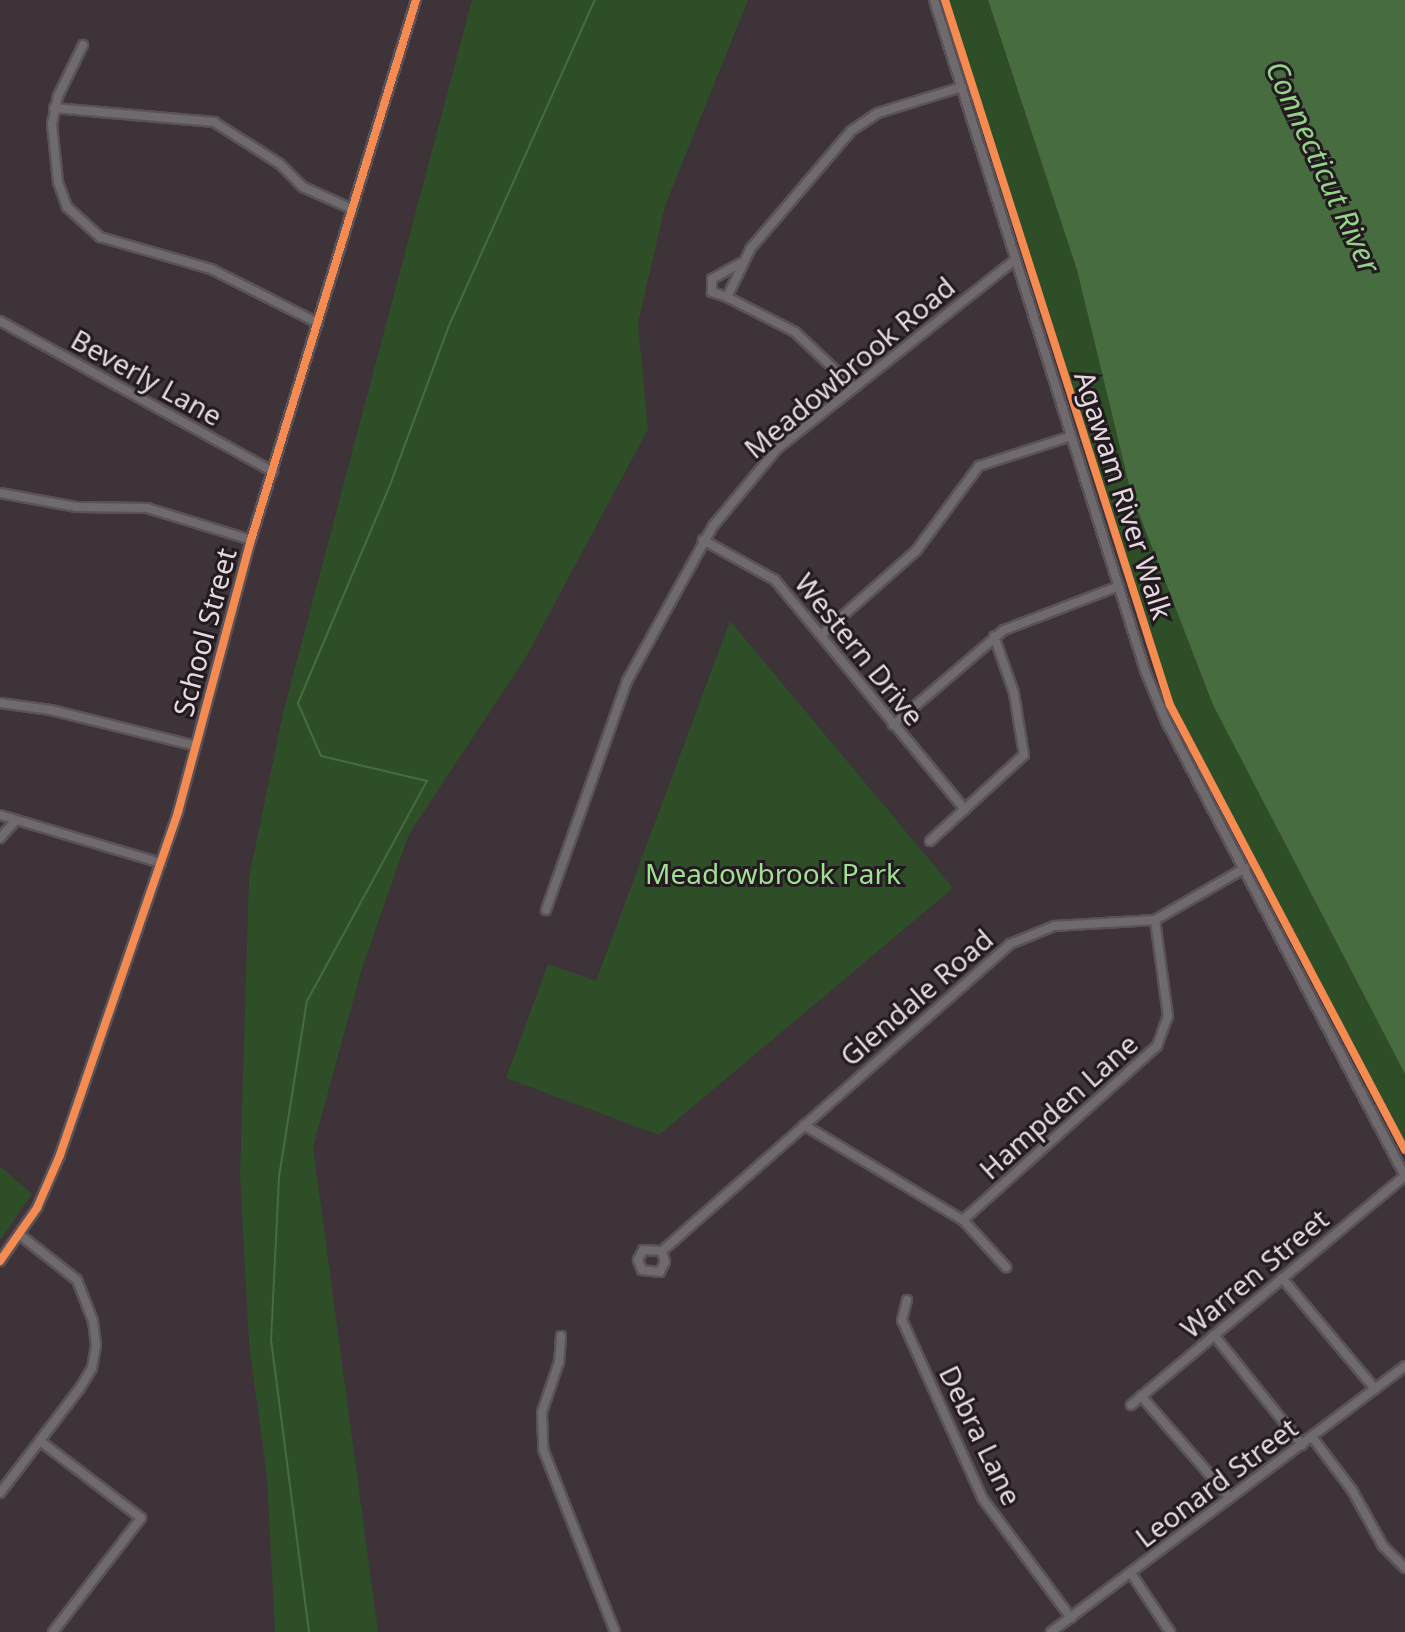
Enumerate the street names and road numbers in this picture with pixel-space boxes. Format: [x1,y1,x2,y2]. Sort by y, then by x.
street label: Meadowbrook Road [737,269,961,465]
street label: Beverly Lane [66,322,228,432]
street label: Agawam River Walk [1068,367,1180,623]
street label: School Street [165,544,243,720]
street label: Western Drive [788,566,932,732]
street label: Glendale Road [833,922,999,1072]
street label: Hampden Lane [972,1026,1144,1186]
street label: Warren Street [1173,1202,1335,1344]
street label: Debra Lane [933,1360,1029,1510]
street label: Leonard Street [1128,1410,1304,1554]

